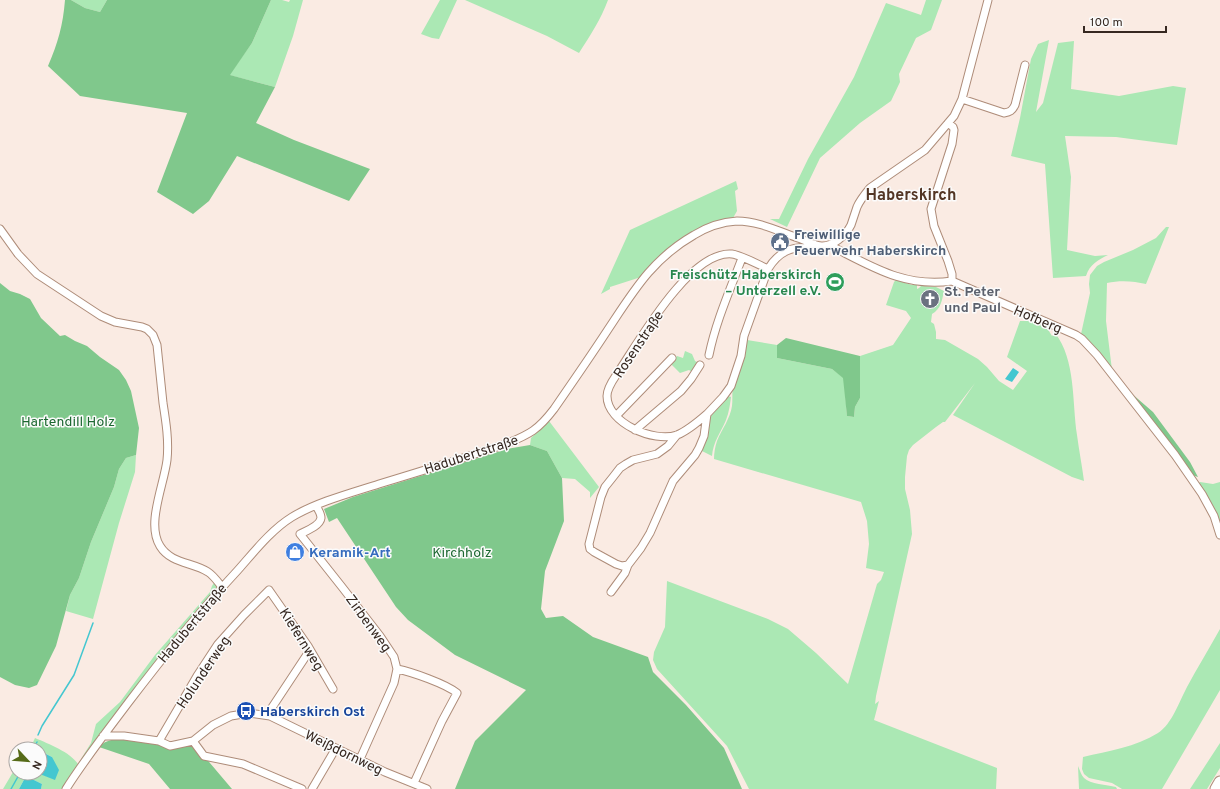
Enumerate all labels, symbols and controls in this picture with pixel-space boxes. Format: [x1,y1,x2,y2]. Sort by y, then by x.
scale bar [1084,8,1166,34]
text: 100 m [1090,15,1123,31]
district label: Haberskirch [865,186,957,206]
place label: Freiwillige Feuerwehr Haberskirch [794,227,946,260]
public building icon: Freiwillige Feuerwehr Haberskirch [769,231,791,253]
place label: Freischütz Haberskirch – Unterzell e.V. [670,267,821,300]
sports icon: Freischütz Haberskirch – Unterzell e.V. [824,271,846,293]
place label: St. Peter und Paul [944,284,1001,317]
church icon: St. Peter und Paul [919,288,941,310]
street label: Hofberg [1011,303,1064,338]
street label: Rosenstraße [611,308,668,382]
park label: Hartendill Holz [21,414,115,431]
street label: Hadubertstraße [422,432,521,479]
shop icon: Keramik-Art [284,541,306,563]
place label: Keramik-Art [309,545,391,562]
park label: Kirchholz [432,545,492,562]
street label: Hadubertstraße [155,581,231,667]
street label: Zirbenweg [341,592,394,656]
street label: Kiefernweg [275,605,327,674]
street label: Holunderweg [174,633,235,712]
bus stop icon: Haberskirch Ost [235,700,257,722]
place label: Haberskirch Ost [260,704,365,721]
street label: Weißdornweg [302,727,385,780]
north arrow [8,741,48,781]
text: N [28,758,44,772]

